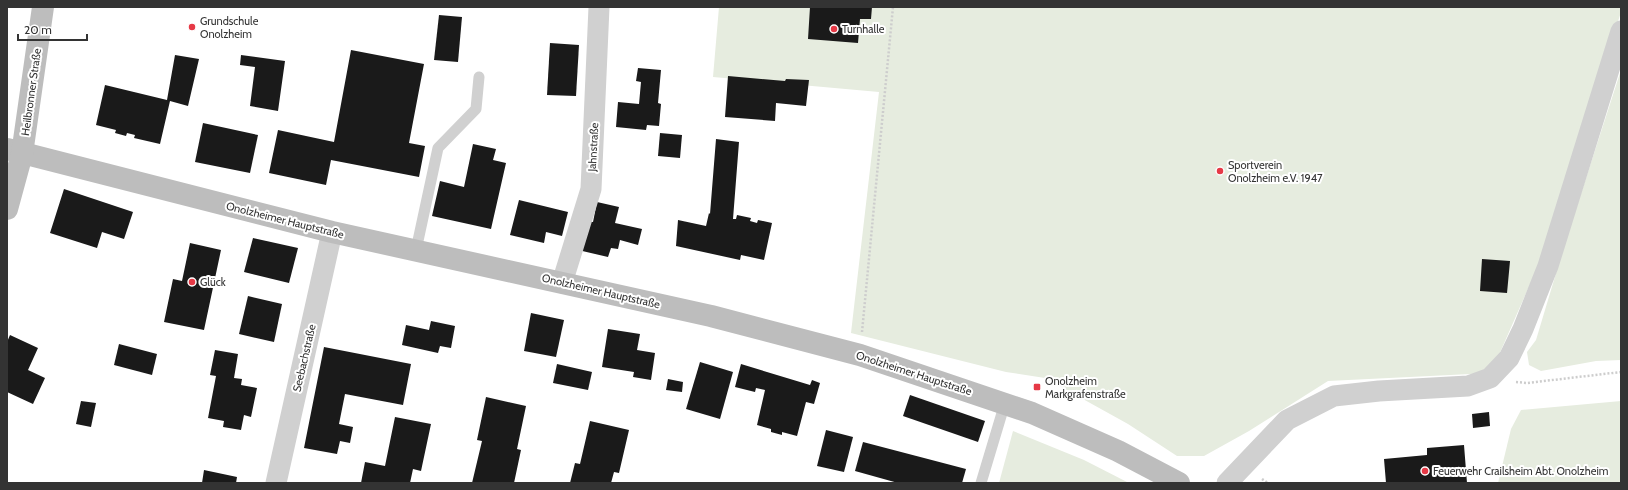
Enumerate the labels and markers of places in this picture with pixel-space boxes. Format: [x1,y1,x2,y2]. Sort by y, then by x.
place label: Grundschule Onolzheim [200,14,259,41]
marker: Grundschule Onolzheim [187,22,197,32]
place label: Turnhalle [842,22,885,36]
marker: Turnhalle [829,24,839,34]
place label: Sportverein Onolzheim e.V. 1947 [1228,158,1323,185]
marker: Sportverein Onolzheim e.V. 1947 [1215,166,1225,176]
place label: Glück [200,275,226,289]
marker: Glück [187,277,197,287]
place label: Onolzheim Markgrafenstraße [1045,374,1126,401]
marker: Onolzheim Markgrafenstraße [1032,382,1042,392]
place label: Feuerwehr Crailsheim Abt. Onolzheim [1433,464,1609,478]
marker: Feuerwehr Crailsheim Abt. Onolzheim [1420,466,1430,476]

